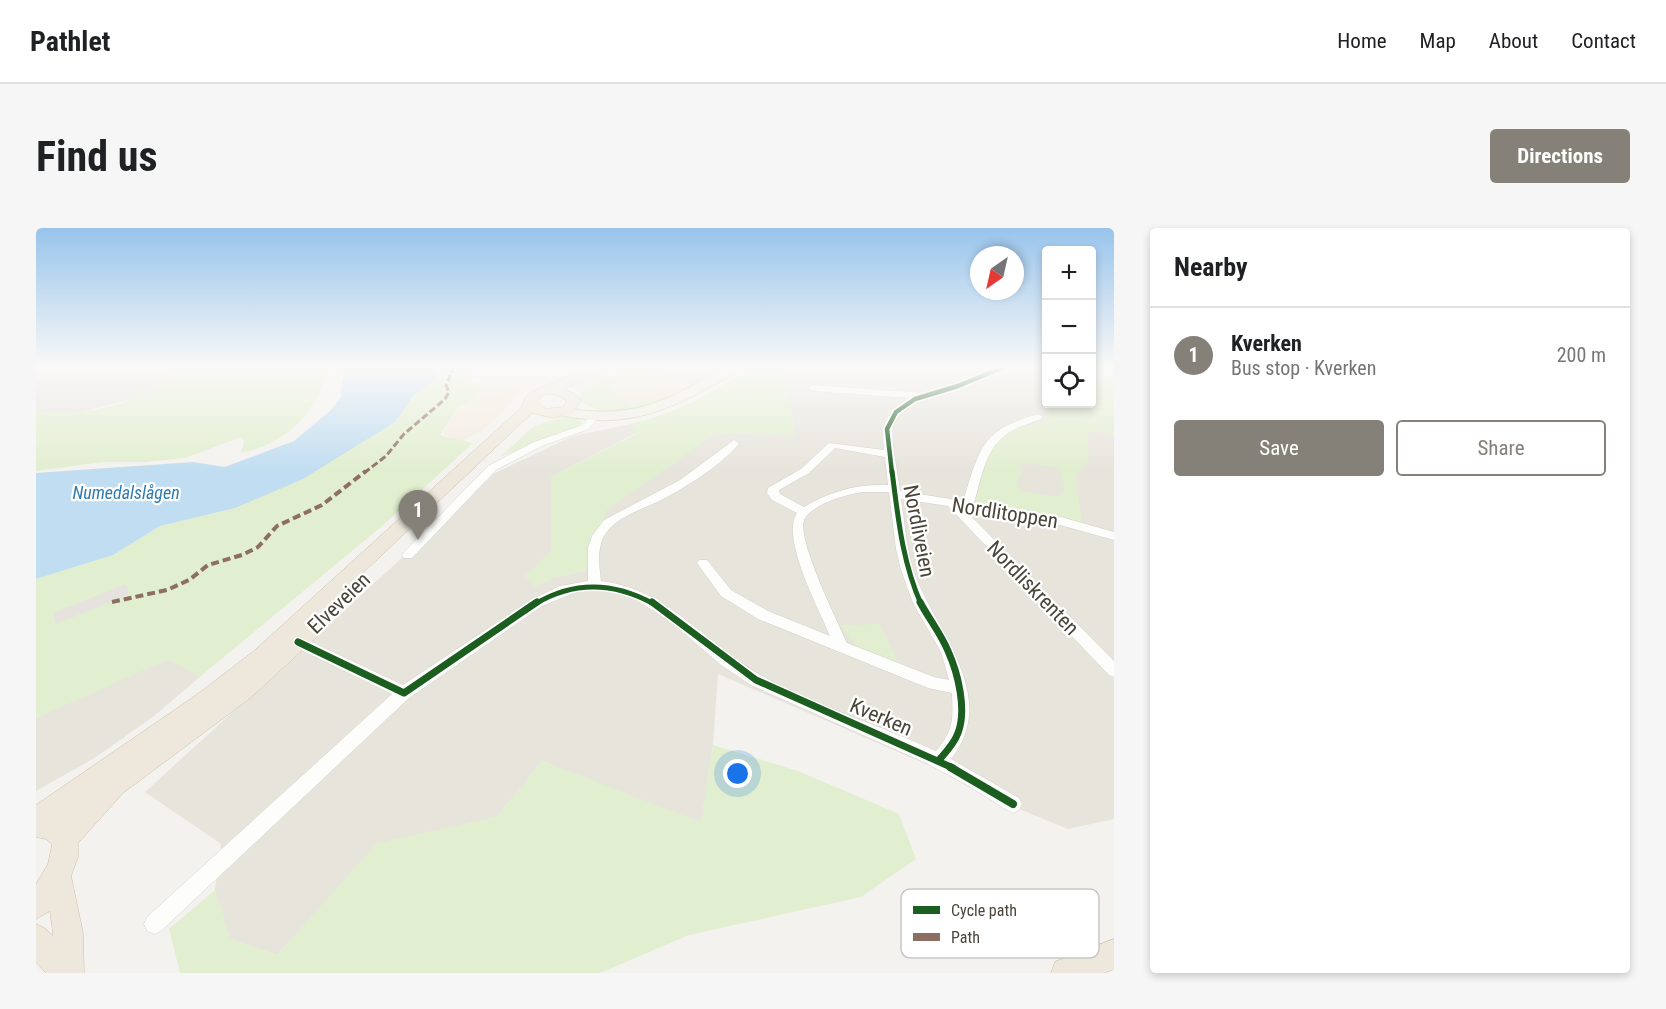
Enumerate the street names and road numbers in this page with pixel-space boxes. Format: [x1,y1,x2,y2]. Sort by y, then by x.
street label: Nordliveien [898,483,940,579]
street label: Nordlitoppen [950,493,1060,533]
street label: Nordliskrenten [982,536,1084,640]
street label: Elveveien [303,567,375,639]
street label: Kverken [846,693,916,741]

